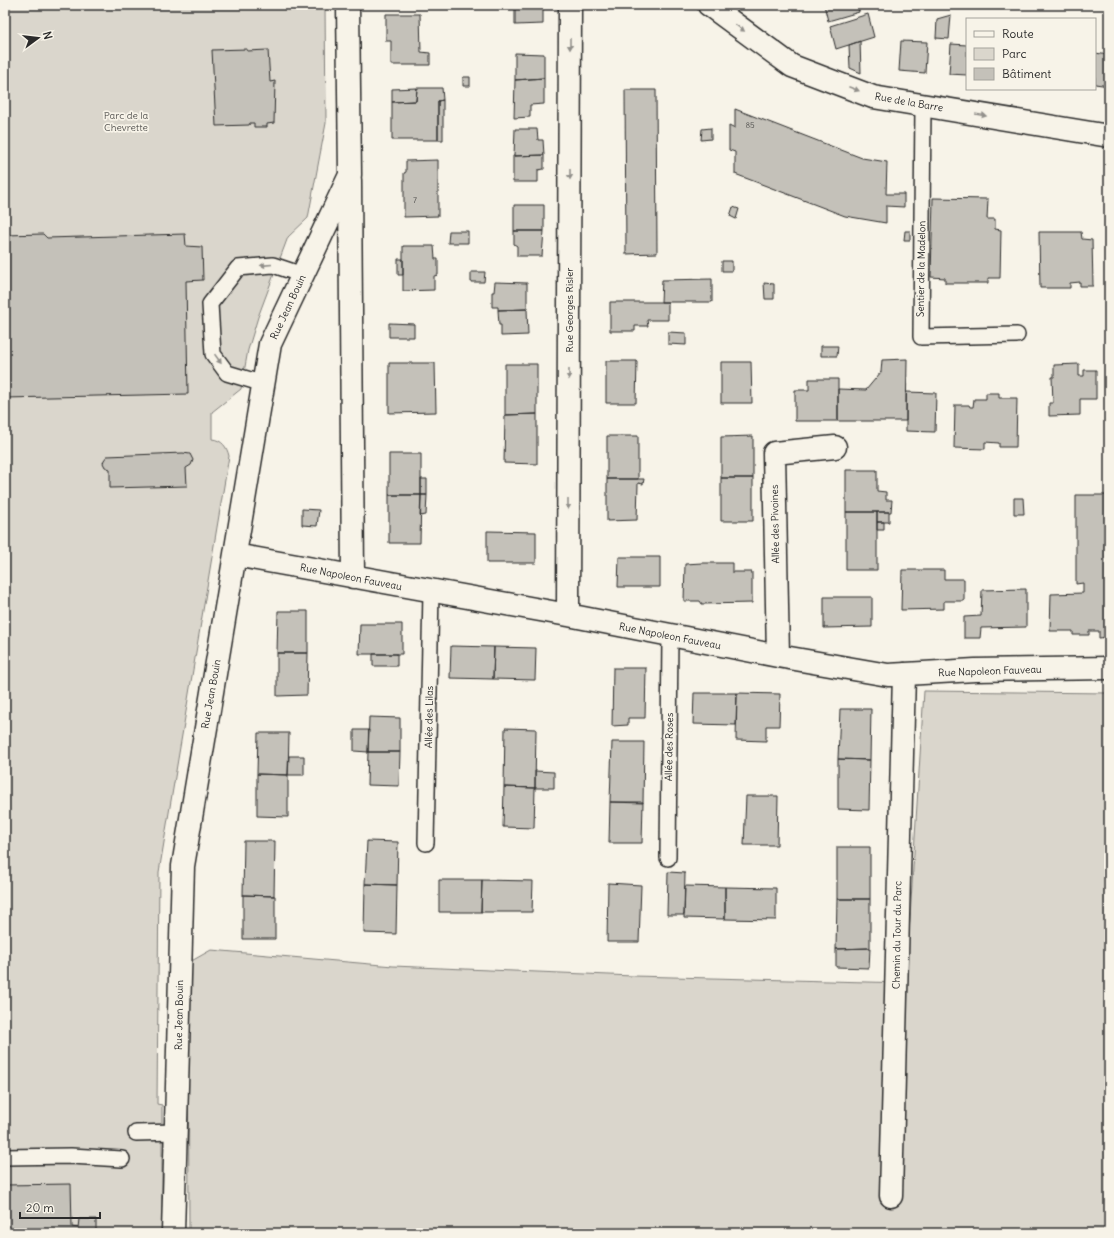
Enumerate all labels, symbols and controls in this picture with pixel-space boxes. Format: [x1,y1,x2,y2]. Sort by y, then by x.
north arrow [18,18,58,58]
legend [966,18,1096,90]
one-way arrow [735,24,746,32]
text: Route [1002,26,1034,41]
text: N [40,30,55,41]
one-way arrow [567,38,573,51]
text: Parc [1002,46,1027,61]
text: Bâtiment [1002,66,1051,81]
one-way arrow [848,87,860,93]
street label: Rue de la Barre [874,90,944,114]
park label: Parc de la Chevrette [104,109,149,134]
one-way arrow [975,112,987,118]
house number: 85 [745,120,755,130]
one-way arrow [567,168,573,181]
house number: 7 [413,195,417,205]
street label: Sentier de la Madelon [914,220,928,317]
one-way arrow [259,262,272,269]
street label: Rue Georges Risler [563,268,576,352]
street label: Rue Jean Bouin [267,272,309,342]
one-way arrow [214,354,222,365]
one-way arrow [566,368,572,381]
street label: Allée des Pivoines [768,484,782,564]
one-way arrow [565,498,571,511]
street label: Rue Napoleon Fauveau [299,561,403,593]
street label: Rue Napoleon Fauveau [618,620,722,652]
street label: Rue Jean Bouin [198,658,224,730]
street label: Rue Napoleon Fauveau [938,663,1042,679]
street label: Allée des Lilas [422,685,436,748]
street label: Allée des Roses [662,712,676,781]
street label: Chemin du Tour du Parc [890,881,904,989]
street label: Rue Jean Bouin [172,980,186,1050]
scale bar [20,1194,100,1220]
text: 20 m [26,1200,54,1215]

